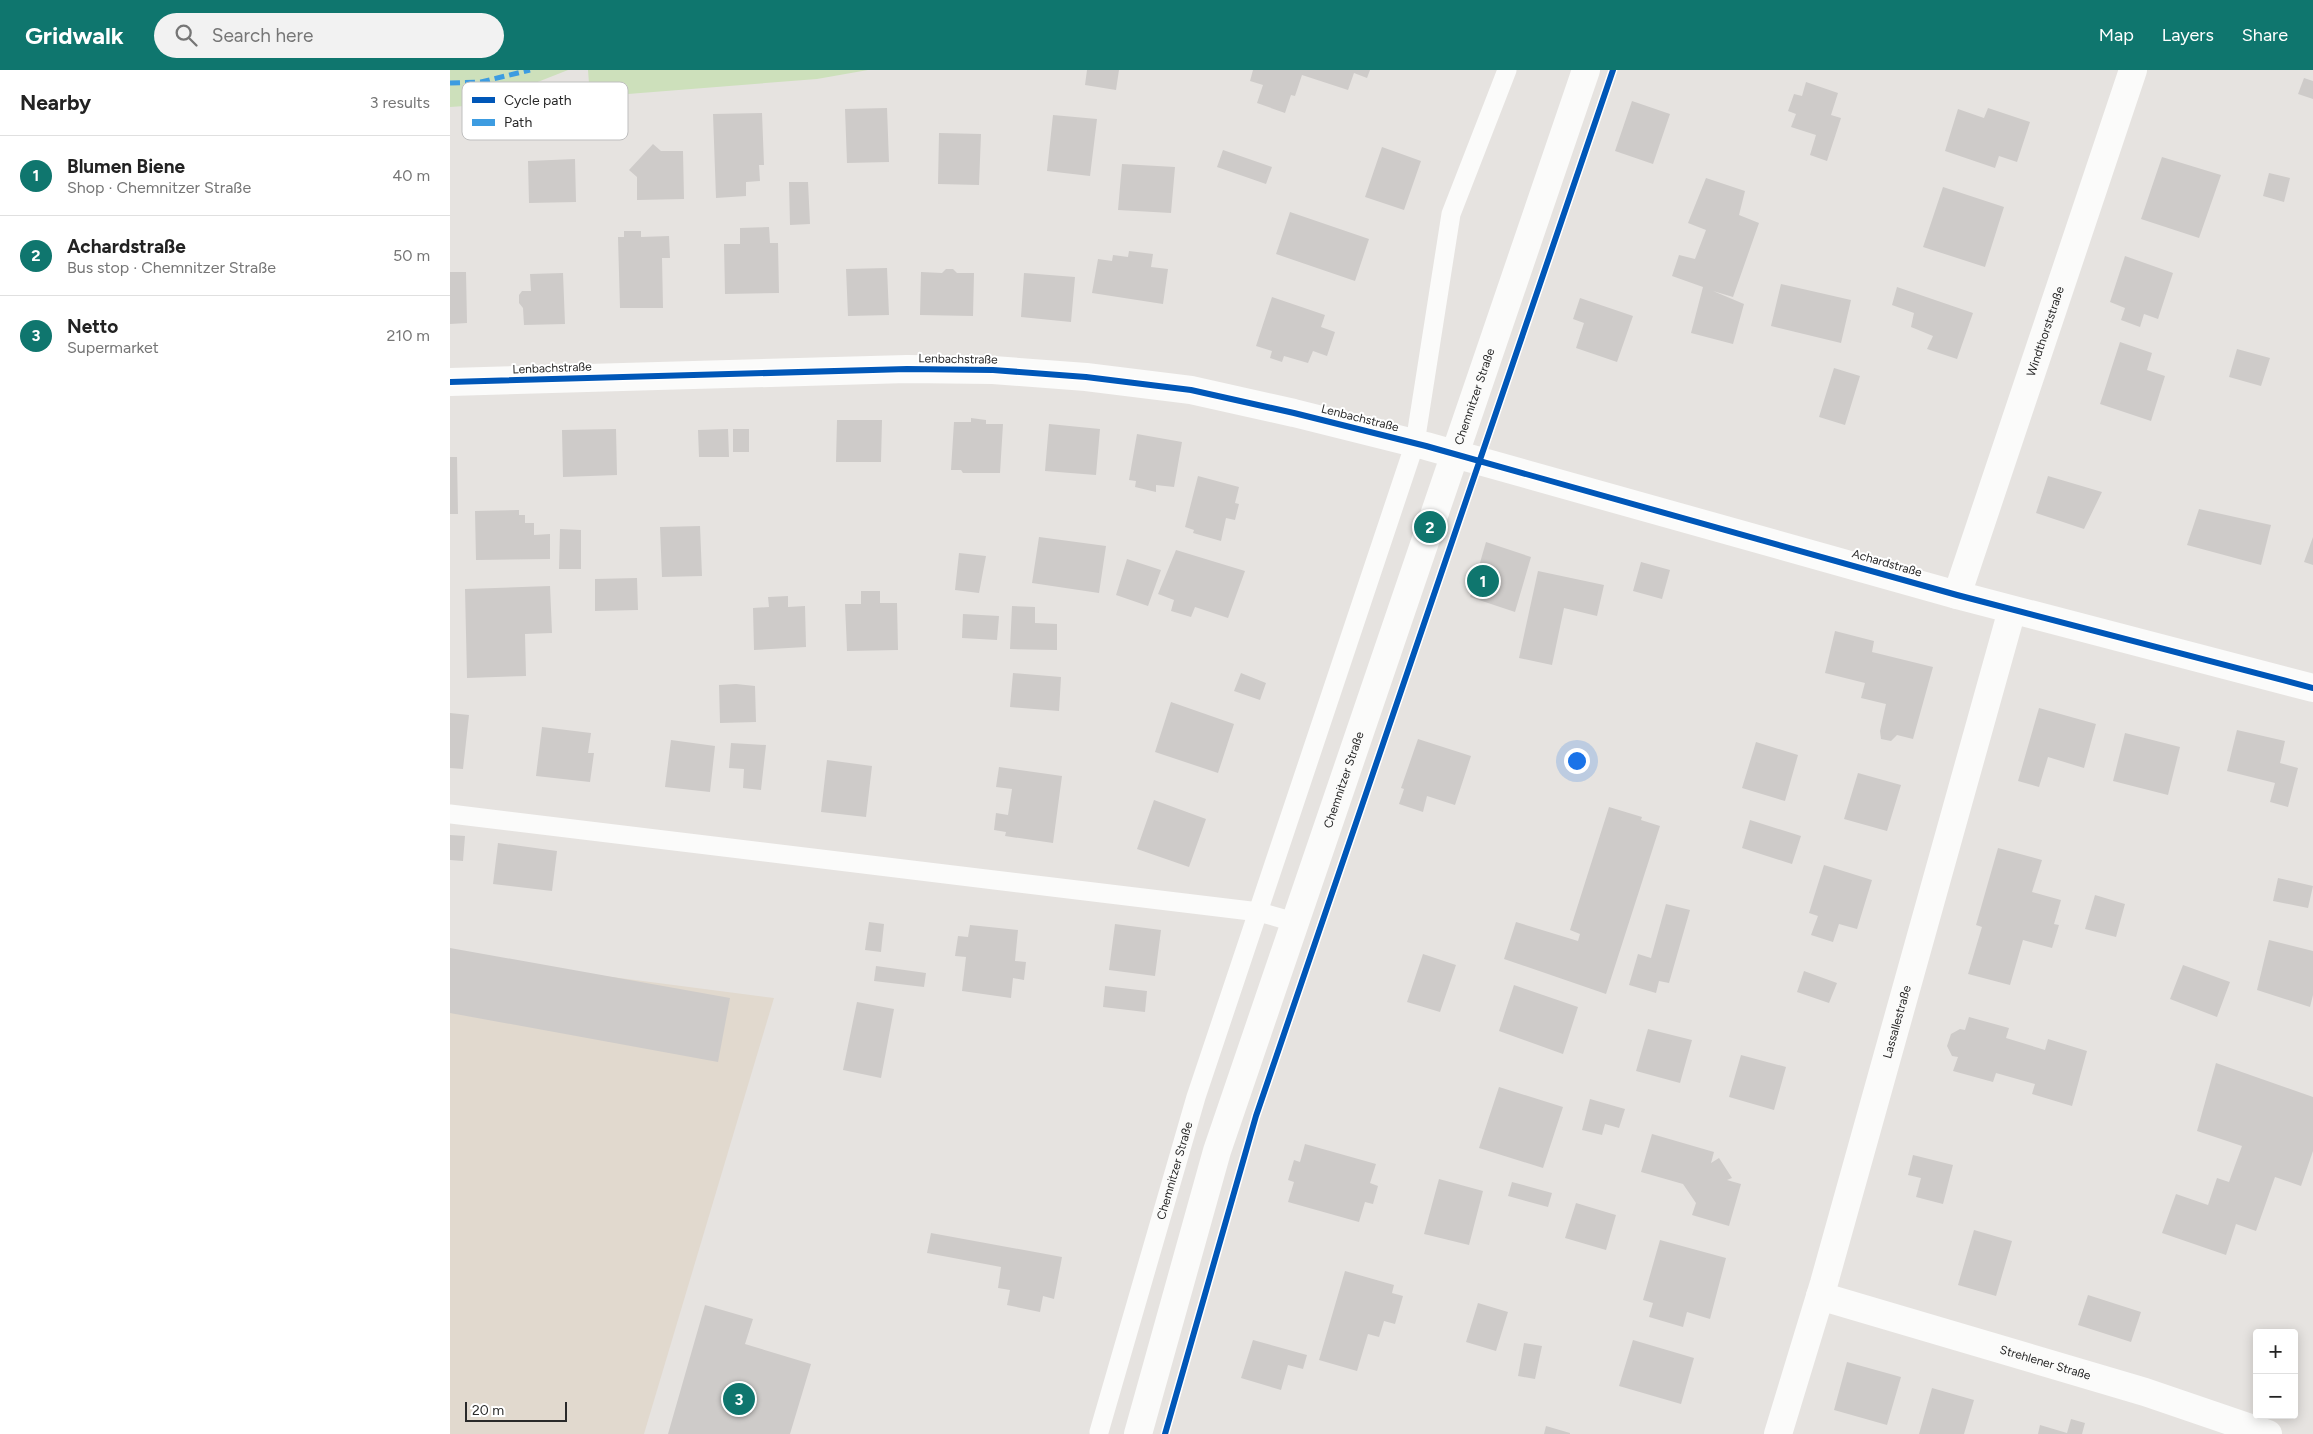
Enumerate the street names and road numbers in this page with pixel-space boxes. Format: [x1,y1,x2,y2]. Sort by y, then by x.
street label: Windthorststraße [2024,284,2067,378]
street label: Chemnitzer Straße [1452,346,1498,447]
street label: Lenbachstraße [918,351,998,367]
street label: Lenbachstraße [512,360,592,376]
street label: Lenbachstraße [1320,402,1401,435]
street label: Achardstraße [1850,546,1924,580]
street label: Chemnitzer Straße [1321,729,1367,830]
street label: Lassallestraße [1880,983,1914,1060]
street label: Chemnitzer Straße [1154,1120,1196,1221]
street label: Strehlener Straße [1998,1343,2093,1383]

